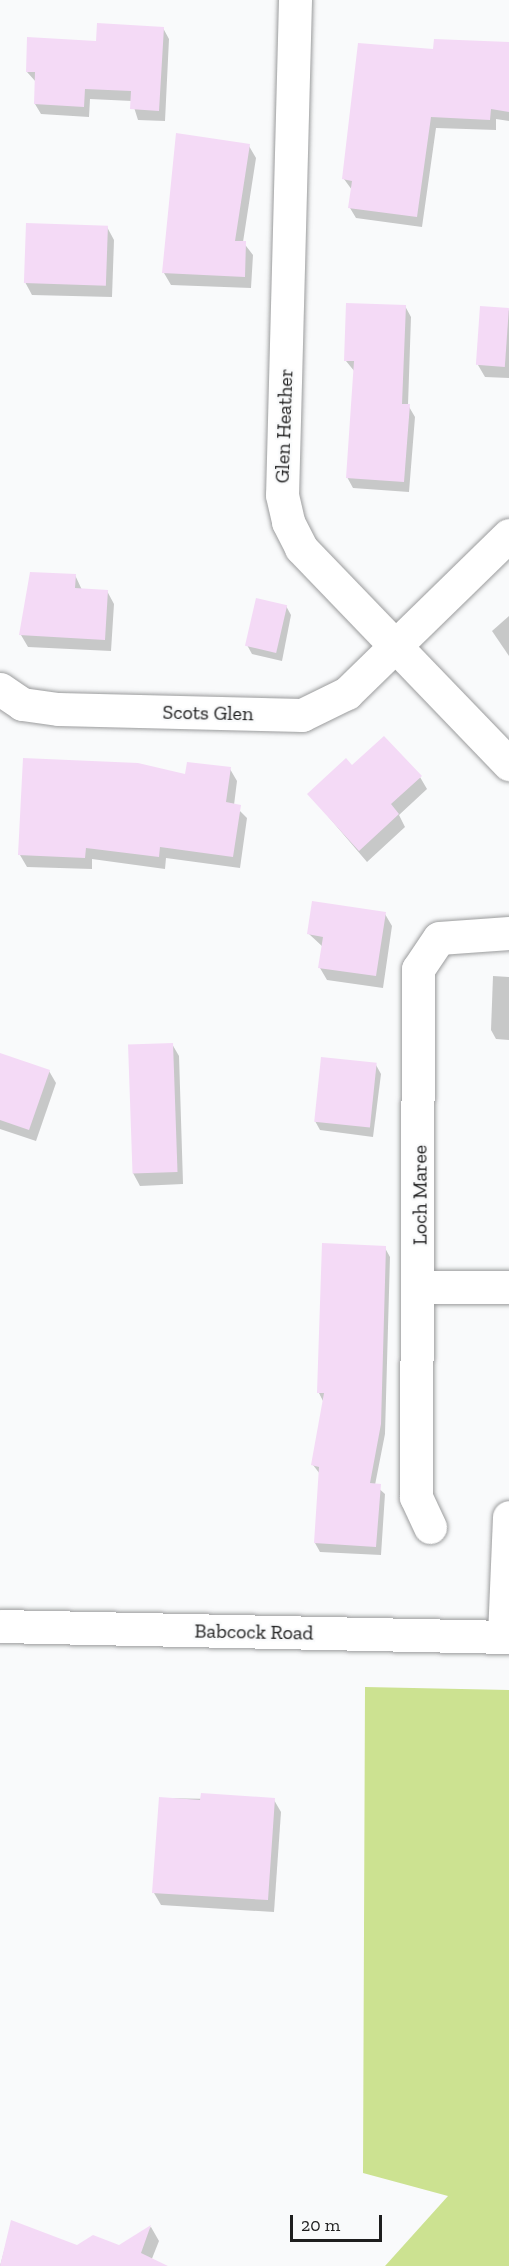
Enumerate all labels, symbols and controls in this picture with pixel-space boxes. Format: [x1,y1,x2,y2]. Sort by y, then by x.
street label: Glen Heather [270,368,298,484]
street label: Scots Glen [162,700,254,726]
street label: Loch Maree [408,1145,432,1245]
street label: Babcock Road [194,1619,314,1645]
scale bar [293,2203,384,2241]
text: 20 m [301,2214,340,2236]

